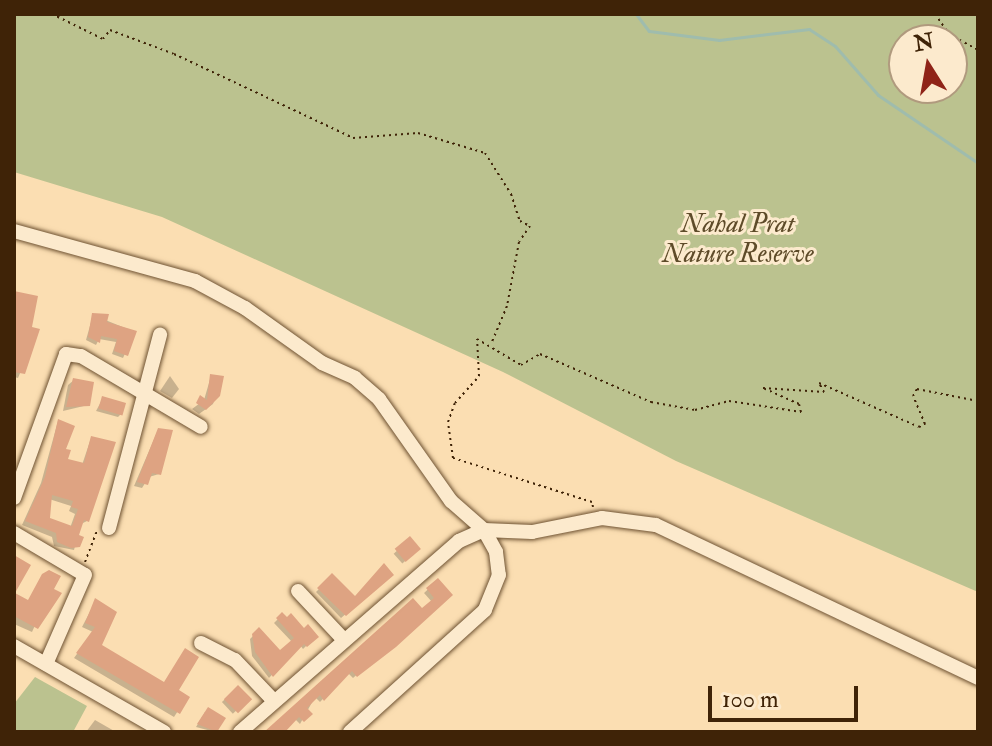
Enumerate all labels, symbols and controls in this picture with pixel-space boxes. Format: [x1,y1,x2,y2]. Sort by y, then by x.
north arrow [888,24,968,104]
text: N [911,27,936,58]
park label: Nahal Prat Nature Reserve [662,209,814,270]
scale bar [712,670,862,720]
text: 100 m [722,684,779,715]

